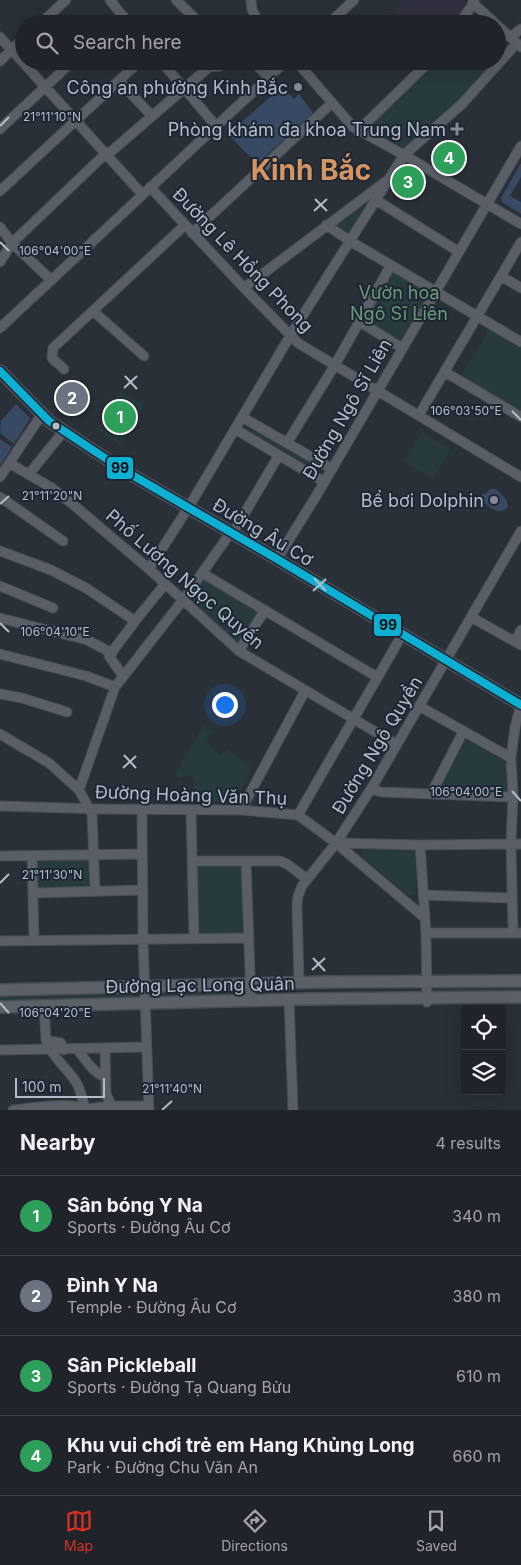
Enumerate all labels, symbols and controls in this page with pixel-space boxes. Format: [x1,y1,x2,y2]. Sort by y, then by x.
search box [15,15,506,70]
icon: search [33,29,61,57]
text: Search here [73,31,182,54]
place label: Công an phường Kinh Bắc [67,77,288,98]
marker: Công an phường Kinh Bắc [292,81,304,93]
text: 21°11'10"N [23,109,81,124]
place label: Phòng khám đa khoa Trung Nam [168,119,446,140]
marker: Phòng khám đa khoa Trung Nam [450,122,464,136]
pin: 4 [433,139,465,177]
district label: Kinh Bắc [251,153,371,187]
pin: 3 [392,163,424,201]
street label: Đường Lê Hồng Phong [169,184,317,336]
text: 106°04'00"E [19,243,91,258]
park label: Vườn hoa Ngô Sĩ Liên [350,282,448,324]
street label: Đường Ngô Sĩ Liên [298,335,396,483]
pin: 2 [56,379,88,417]
pin: 1 [104,398,136,436]
text: 106°03'50"E [430,403,502,418]
unlabelled marker [51,421,61,431]
line badge: 99 [106,456,134,480]
text: 99 [111,459,129,476]
text: 21°11'20"N [22,488,82,503]
place label: Bể bơi Dolphin [361,490,484,511]
street label: Đường Âu Cơ [209,493,318,570]
marker: Bể bơi Dolphin [488,494,500,506]
street label: Phố Lương Ngọc Quyến [102,505,268,653]
line badge: 99 [373,613,402,637]
text: 99 [379,616,397,633]
text: 106°04'10"E [20,624,90,639]
street label: Đường Ngô Quyền [328,672,426,818]
your location [212,692,238,718]
street label: Đường Hoàng Văn Thụ [94,781,288,809]
text: 106°04'00"E [430,784,502,799]
text: 21°11'30"N [22,867,82,882]
street label: Đường Lạc Long Quân [105,973,295,997]
text: 106°04'20"E [19,1005,91,1020]
map controls [461,1005,506,1095]
button: locate [461,1005,506,1050]
button: layers [461,1050,506,1095]
scale bar [15,1075,105,1098]
text: 100 m [22,1078,62,1095]
text: 21°11'40"N [142,1081,202,1096]
text: Nearby [20,1130,95,1155]
text: 4 results [436,1133,501,1153]
text: Sân bóng Y Na [67,1194,203,1217]
text: 1 [33,1206,39,1226]
text: 340 m [452,1206,501,1226]
text: Sports · Đường Âu Cơ [67,1217,231,1237]
text: Đình Y Na [67,1274,158,1297]
text: 2 [31,1286,41,1306]
text: 380 m [453,1286,501,1306]
text: Temple · Đường Âu Cơ [67,1297,237,1317]
text: Sân Pickleball [67,1354,196,1377]
text: 3 [31,1366,41,1386]
text: 610 m [456,1366,501,1386]
text: Sports · Đường Tạ Quang Bửu [67,1377,291,1397]
text: Khu vui chơi trẻ em Hang Khủng Long [67,1434,415,1457]
text: 4 [31,1446,41,1466]
text: 660 m [453,1446,501,1466]
text: Park · Đường Chu Văn An [67,1457,258,1477]
tab: Map [64,1507,93,1554]
tab: Directions [221,1507,288,1554]
tab: Saved [416,1507,457,1554]

